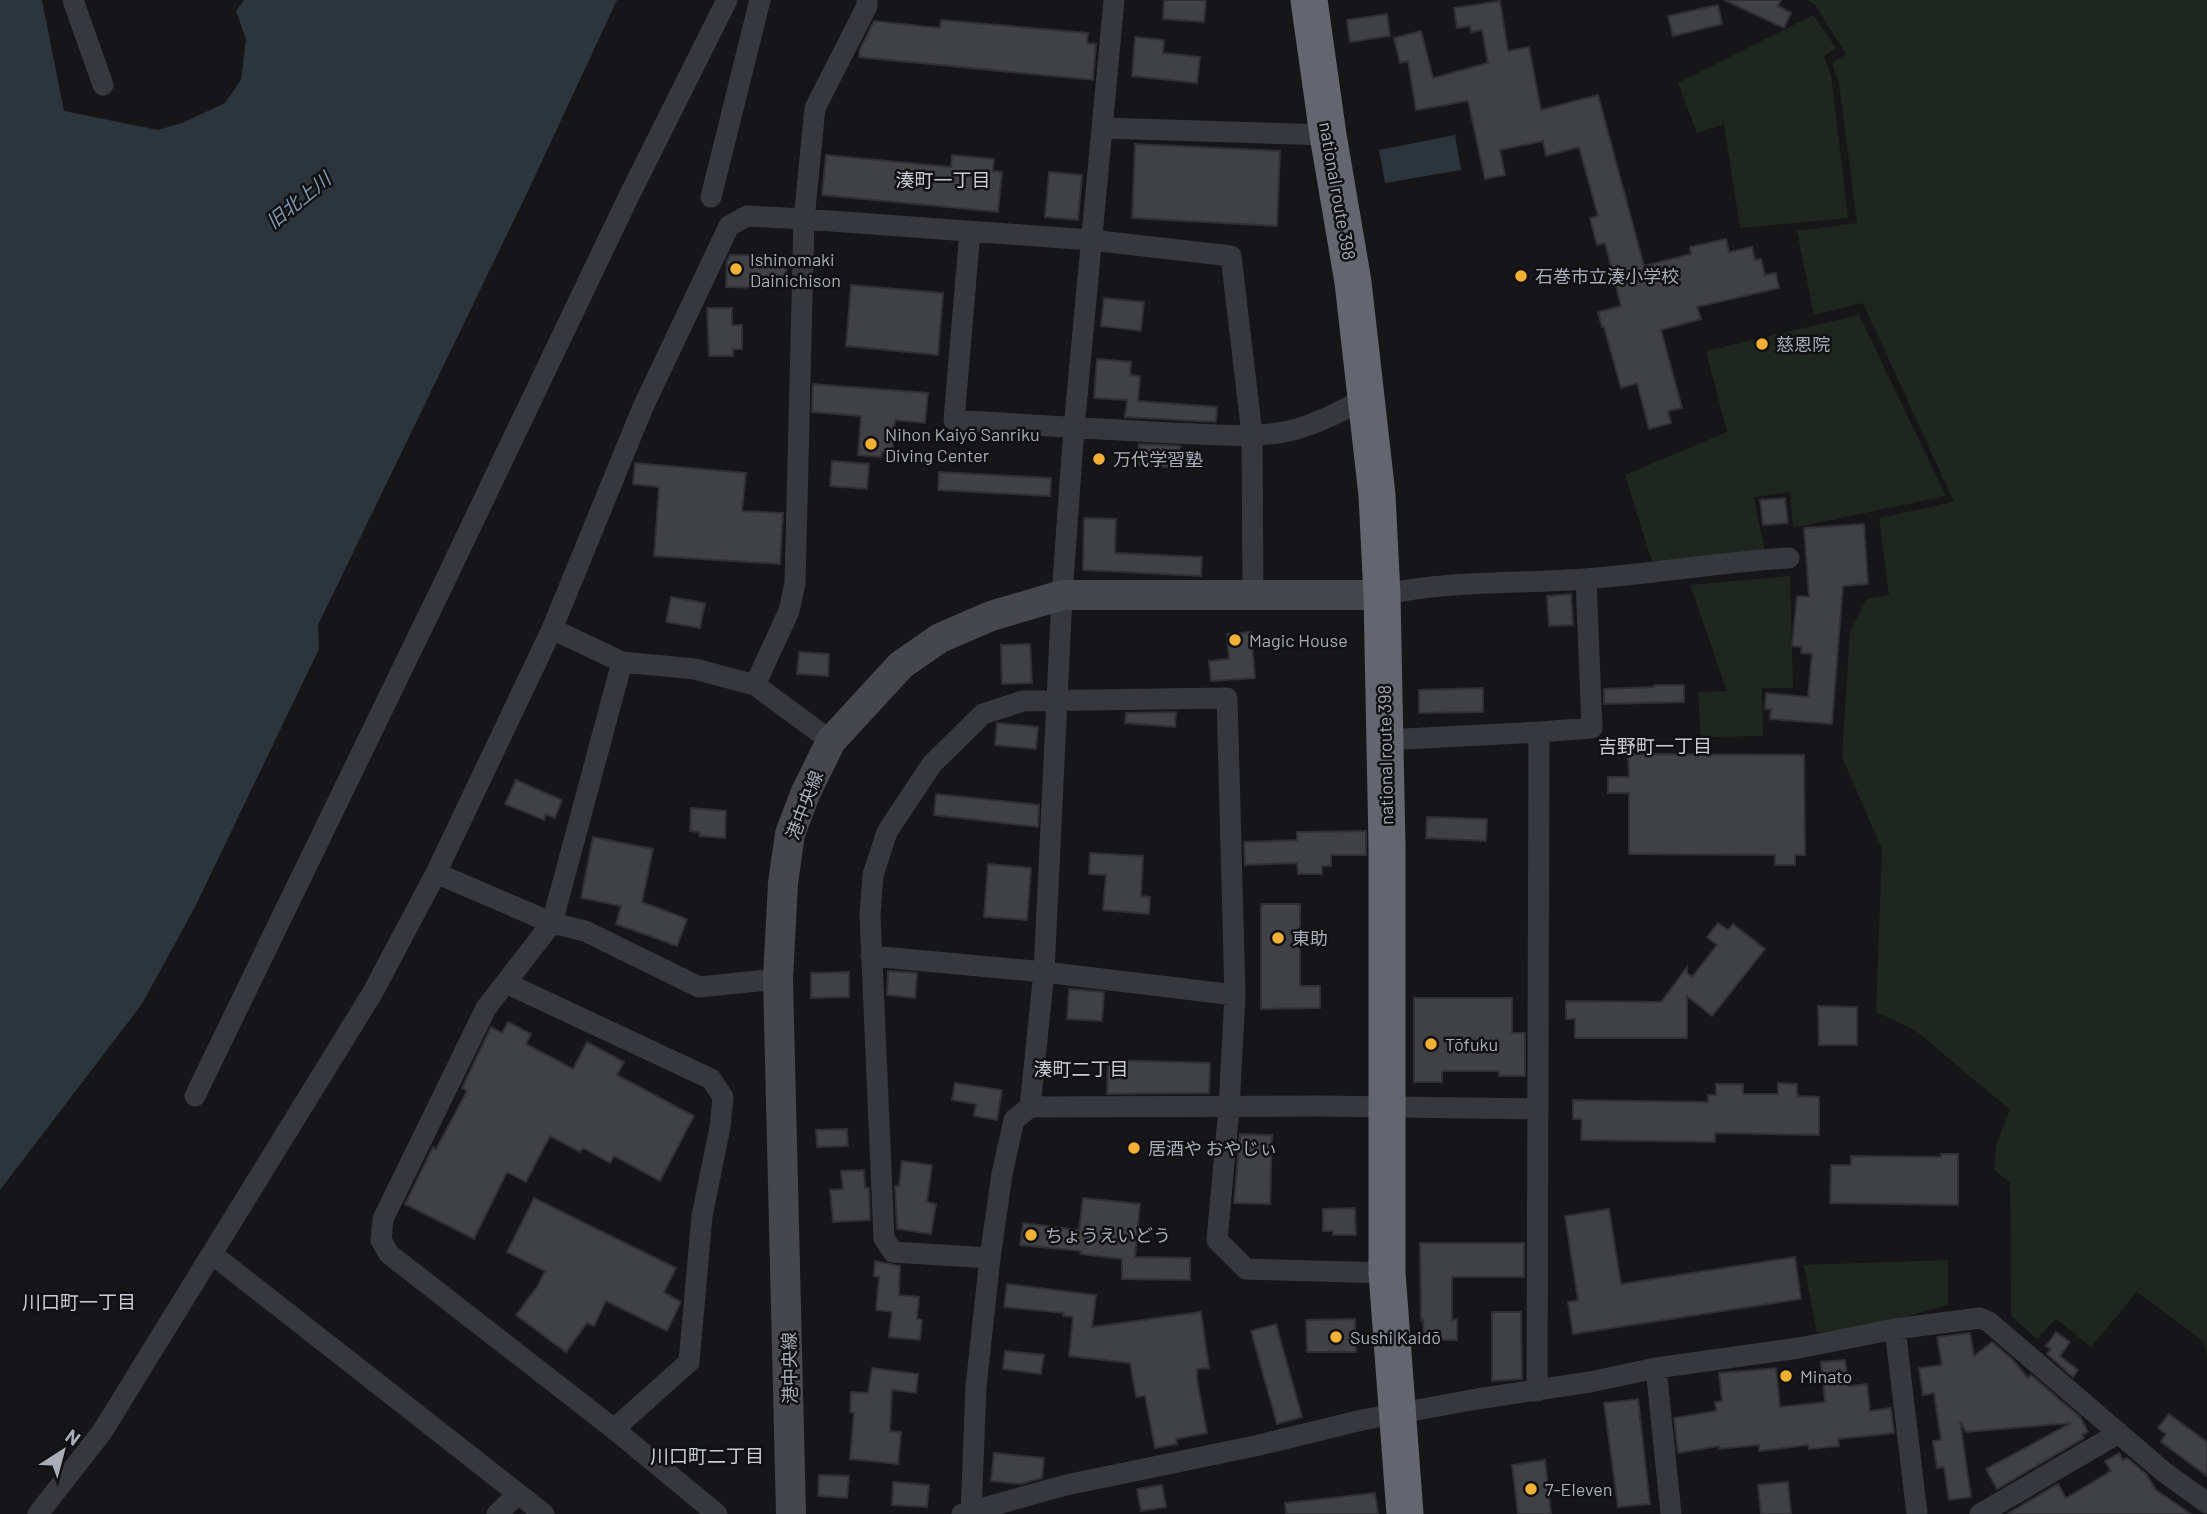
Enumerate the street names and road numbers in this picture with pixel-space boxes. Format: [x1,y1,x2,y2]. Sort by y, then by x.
street label: national route 398 [1315,120,1361,262]
street label: national route 398 [1373,685,1397,825]
street label: 港中央線 [781,767,827,843]
street label: 港中央線 [777,1332,801,1404]

